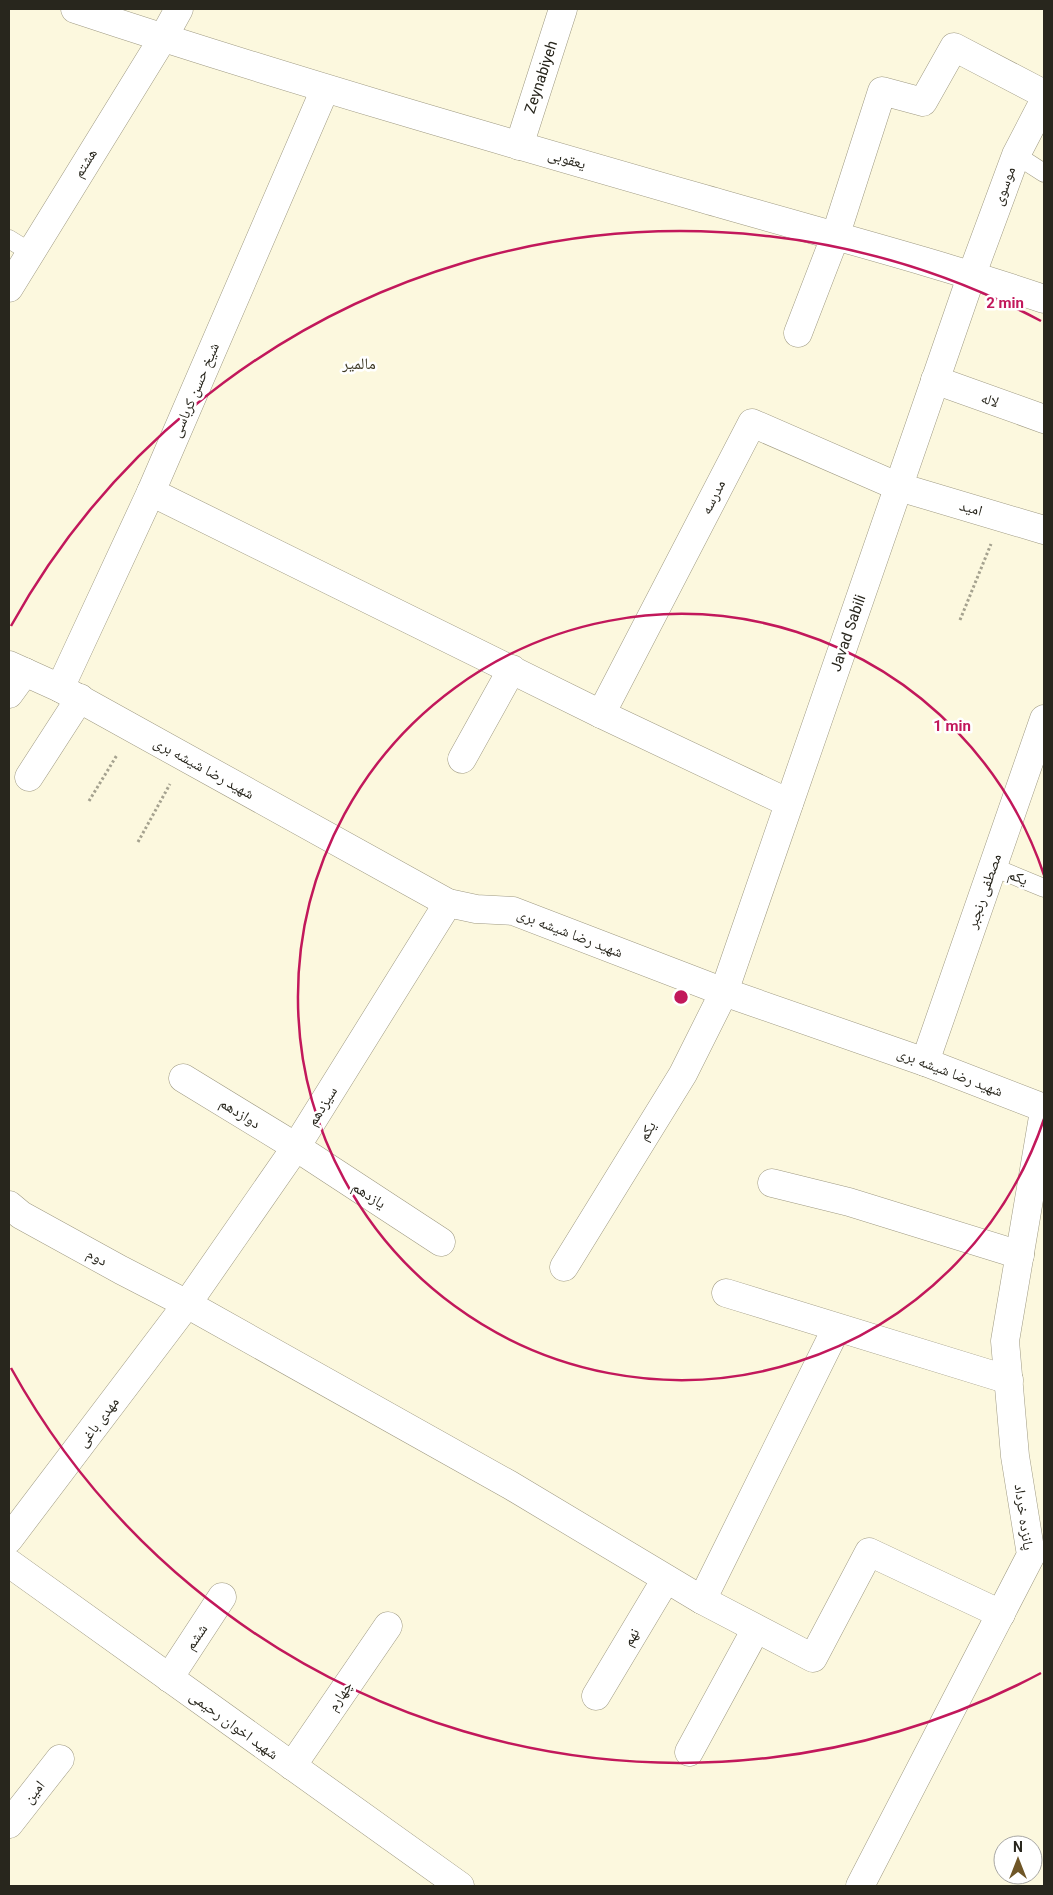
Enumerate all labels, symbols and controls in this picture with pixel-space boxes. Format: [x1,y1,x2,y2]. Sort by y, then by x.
street label: Zeynabiyeh [521,38,561,116]
street label: هشتم [69,145,102,181]
street label: یعقوبی [546,145,588,174]
street label: موسوی [989,164,1020,208]
text: 2 min [986,294,1024,312]
street label: شیخ حسن کرباسی [167,340,224,441]
district label: مالمیر [341,354,376,373]
street label: لاله [979,389,1001,411]
street label: مدرسه [697,477,729,517]
street label: امید [958,496,984,520]
street label: Javad Sabili [826,592,870,674]
text: 1 min [933,717,971,735]
street label: شهید رضا شیشه بری [150,733,257,804]
street label: مصطفی رنجبر [962,851,1006,932]
street label: یکم [1005,865,1031,890]
street label: شهید رضا شیشه بری [514,905,626,962]
centre of rings [672,988,690,1006]
street label: شهید رضا شیشه بری [894,1044,1006,1101]
street label: سیزدهم [303,1083,342,1130]
street label: دوازدهم [216,1094,264,1133]
street label: یکم [634,1118,661,1145]
street label: یازدهم [348,1178,389,1213]
street label: دوم [83,1244,110,1271]
street label: مهدی باغی [73,1393,124,1451]
street label: پانزده خرداد [1010,1483,1038,1551]
street label: ششم [181,1620,212,1654]
street label: نهم [619,1625,644,1650]
street label: چهارم [324,1677,358,1715]
street label: شهید اخوان رحیمی [186,1687,282,1764]
street label: امین [19,1777,49,1808]
north arrow [993,1835,1043,1885]
text: N [1013,1839,1023,1855]

